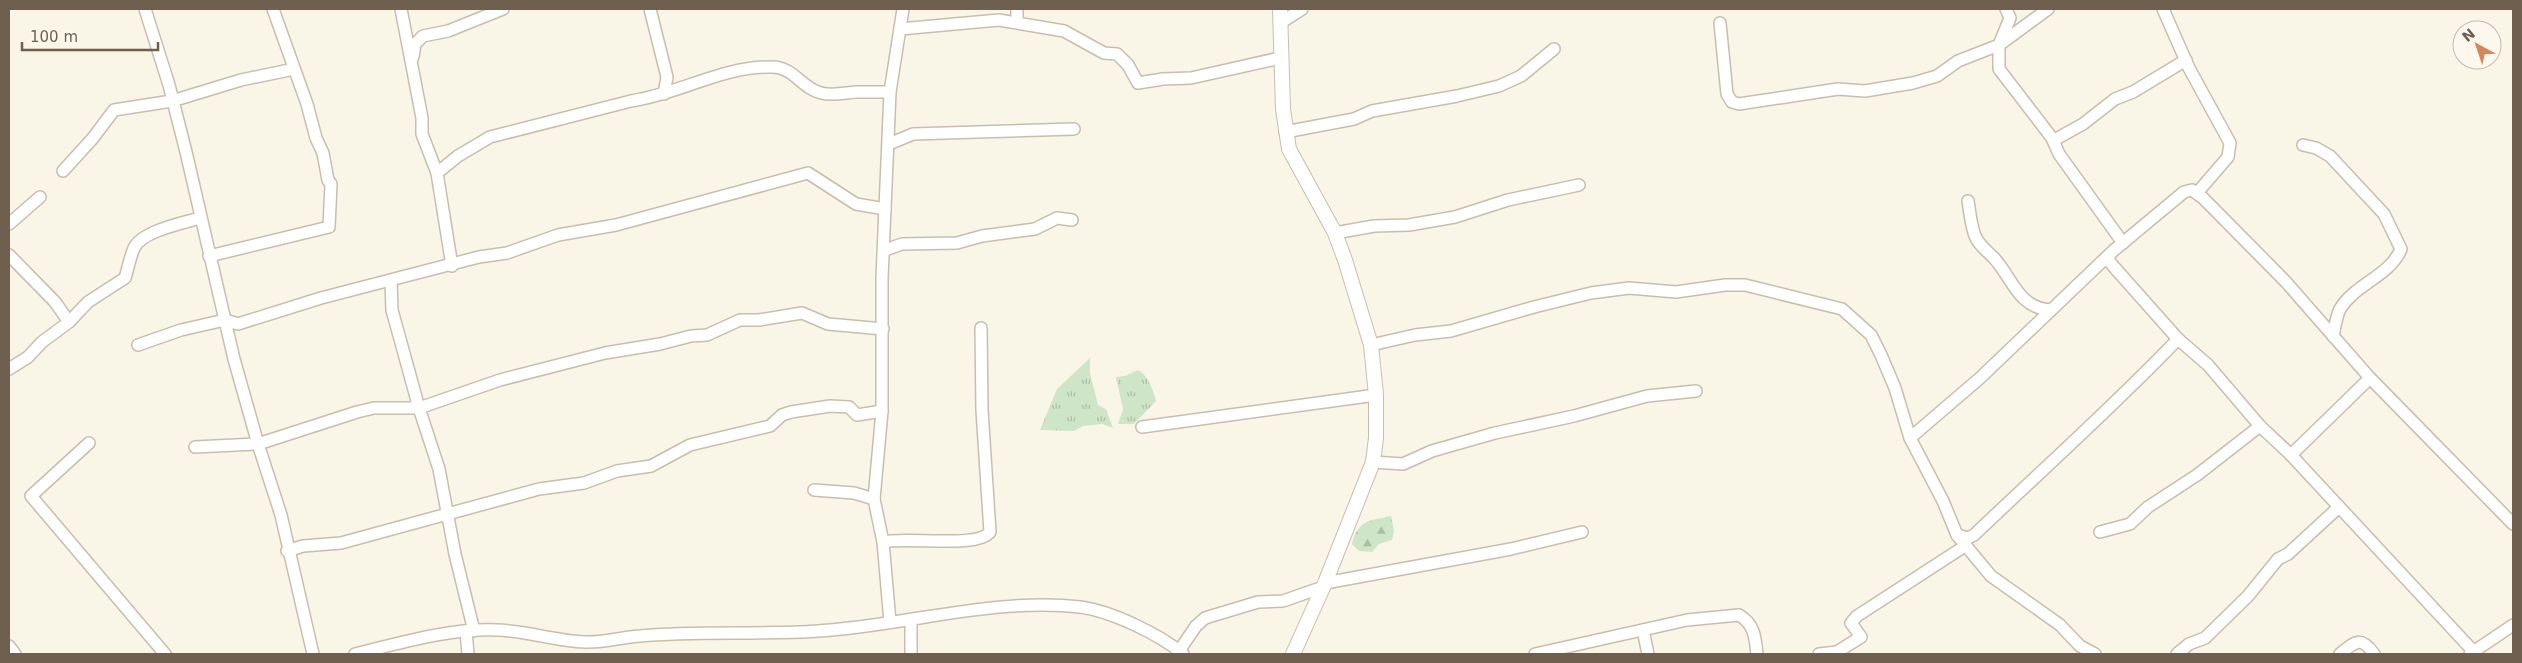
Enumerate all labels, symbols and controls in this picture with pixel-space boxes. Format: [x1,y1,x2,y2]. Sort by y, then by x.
scale bar [22,20,159,52]
north arrow [2452,20,2502,70]
text: N [2459,25,2478,45]
text: 100 m [30,28,78,46]

